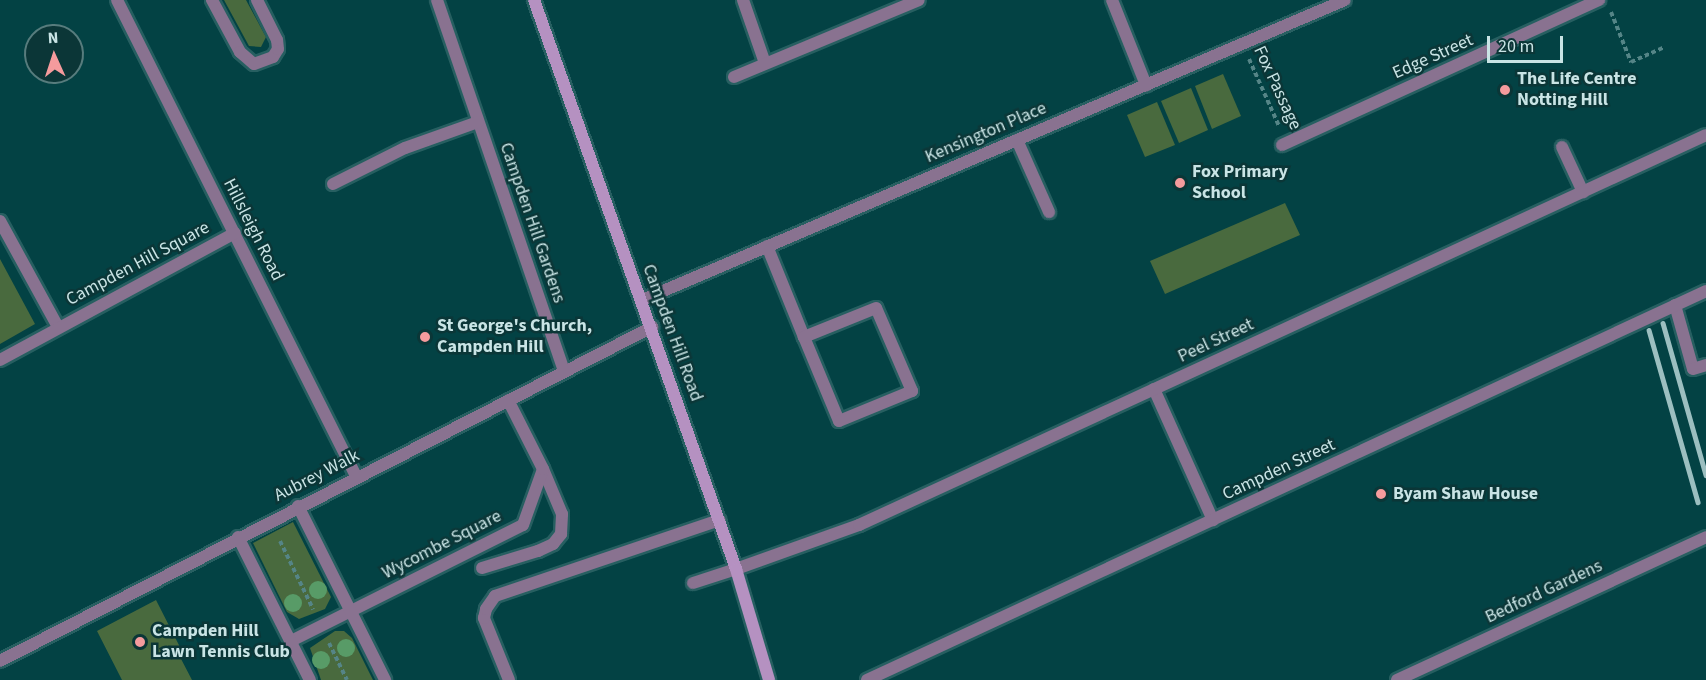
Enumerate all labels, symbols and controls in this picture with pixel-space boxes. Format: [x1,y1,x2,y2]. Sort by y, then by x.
north arrow [24,24,84,84]
scale bar [1490,24,1566,62]
text: N [47,27,59,49]
street label: Edge Street [1389,30,1477,84]
text: 20 m [1498,34,1534,59]
street label: Fox Passage [1248,43,1306,133]
place label: The Life Centre Notting Hill [1517,69,1637,112]
marker: The Life Centre Notting Hill [1498,83,1512,97]
street label: Kensington Place [922,98,1050,168]
street label: Campden Hill Gardens [494,140,570,306]
place label: Fox Primary School [1192,162,1288,204]
street label: Hillsleigh Road [218,175,288,285]
marker: Fox Primary School [1173,176,1187,190]
street label: Campden Hill Square [63,217,213,311]
street label: Campden Hill Road [637,262,707,404]
street label: Peel Street [1175,314,1257,368]
place label: St George's Church, Campden Hill [437,316,592,358]
marker: St George's Church, Campden Hill [418,330,432,344]
street label: Campden Street [1219,434,1339,506]
street label: Aubrey Walk [271,445,363,507]
place label: Byam Shaw House [1393,483,1538,505]
marker: Byam Shaw House [1374,487,1388,501]
street label: Wycombe Square [379,506,505,584]
street label: Bedford Gardens [1482,555,1606,629]
place label: Campden Hill Lawn Tennis Club [152,621,290,664]
marker: Campden Hill Lawn Tennis Club [133,635,147,649]

